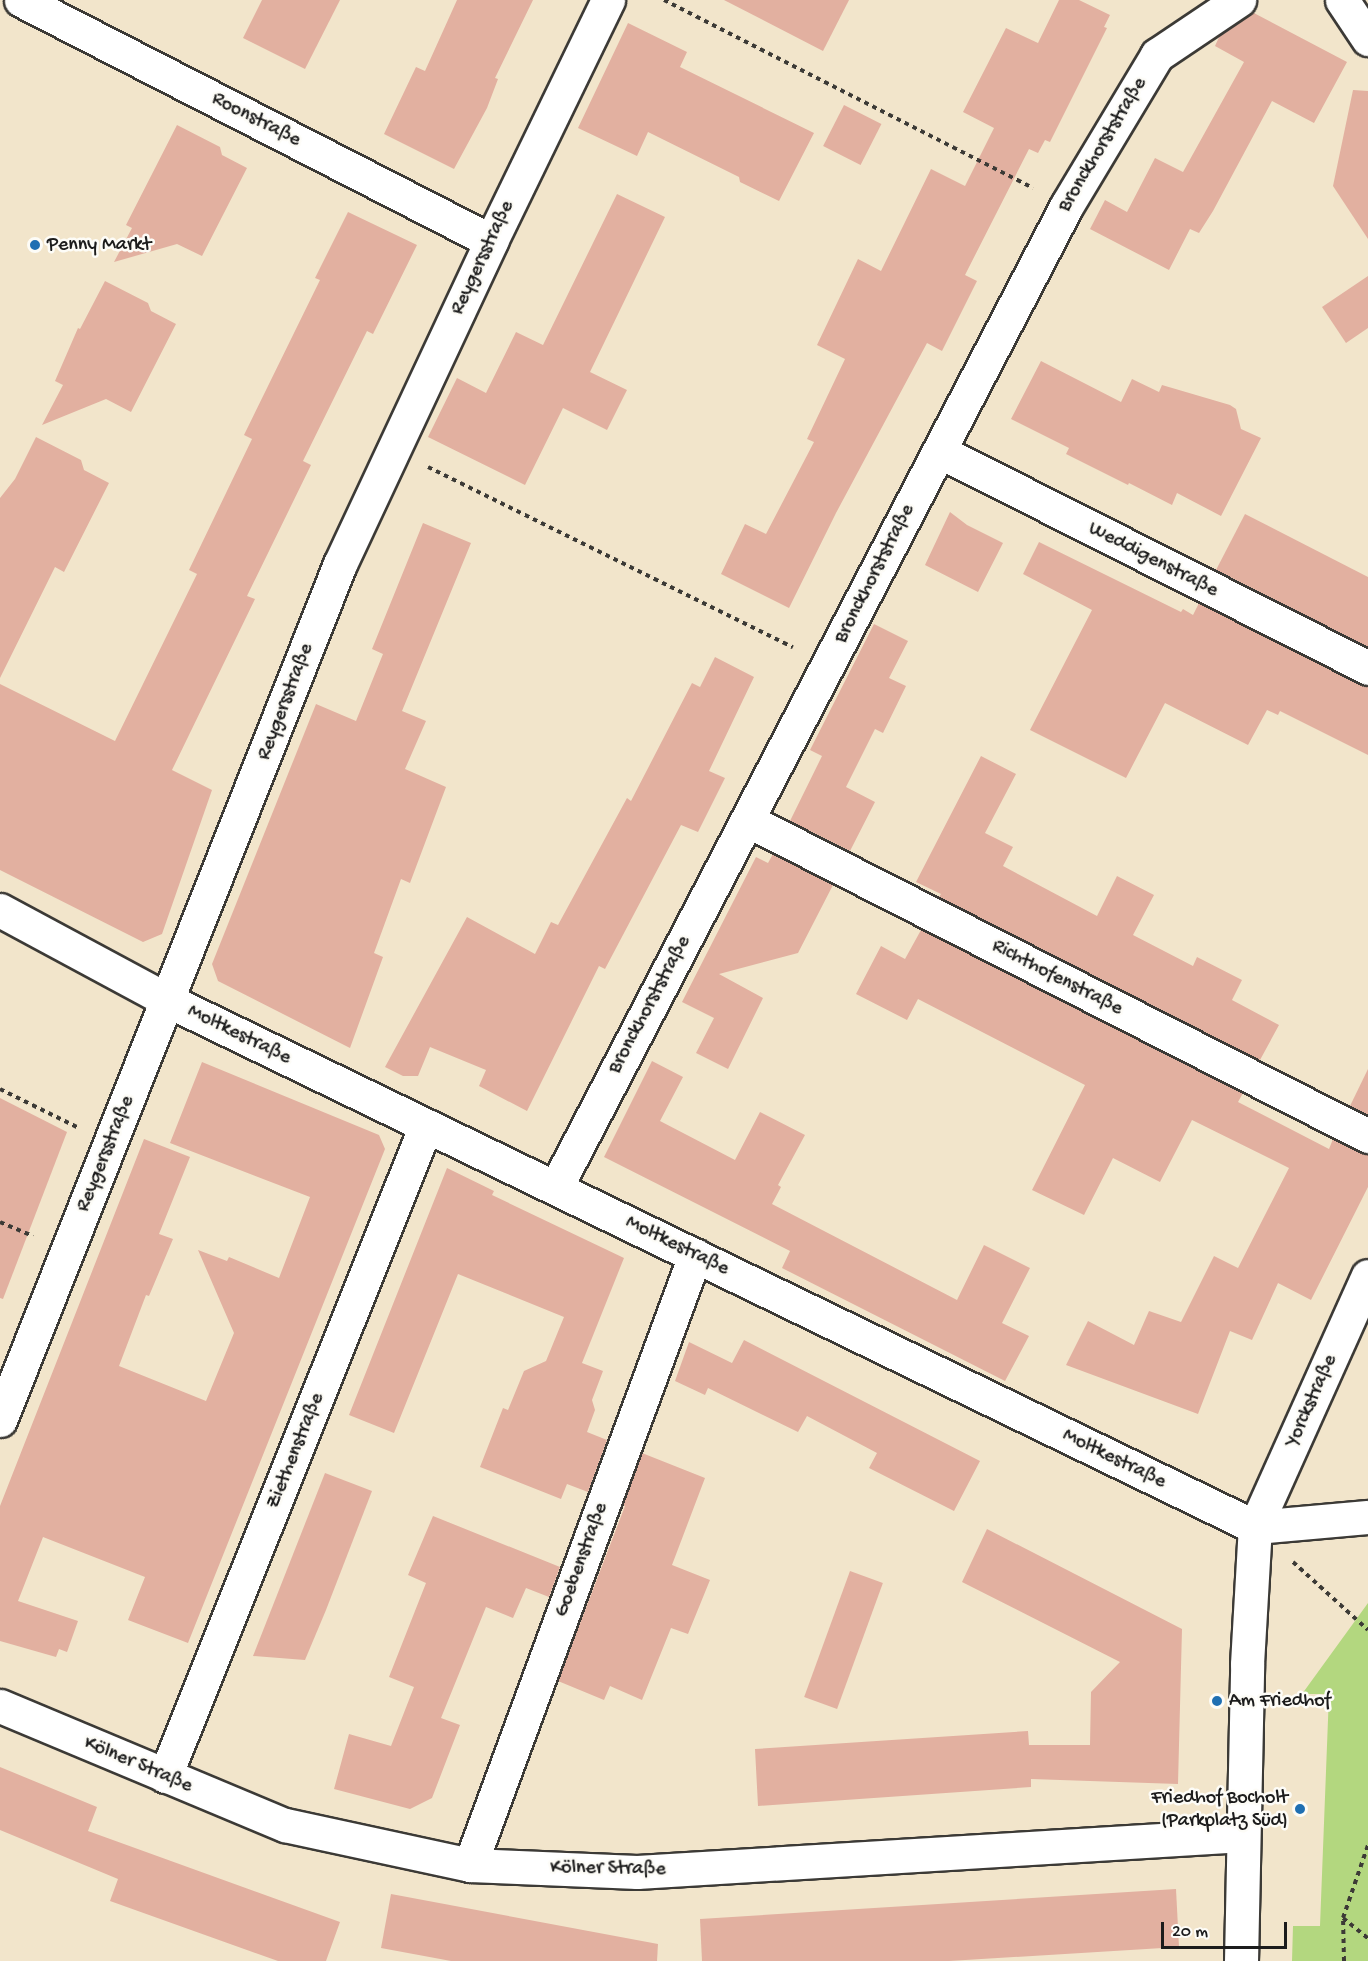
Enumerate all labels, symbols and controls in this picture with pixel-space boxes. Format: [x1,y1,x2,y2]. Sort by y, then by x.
street label: Bronckhorststraße [1053,73,1153,217]
street label: Roonstraße [207,87,305,153]
street label: Reygersstraße [446,197,520,319]
place label: Penny Markt [47,233,151,257]
marker: Penny Markt [28,238,42,252]
street label: Bronckhorststraße [830,500,920,648]
street label: Weddigenstraße [1084,517,1222,603]
street label: Reygersstraße [253,640,319,764]
street label: Bronckhorststraße [604,932,696,1078]
street label: Richthofenstraße [987,935,1127,1021]
street label: Moltkestraße [183,1000,295,1070]
street label: Reygersstraße [72,1092,140,1216]
street label: Moltkestraße [621,1211,733,1281]
street label: Yorckstraße [1281,1351,1343,1451]
street label: Ziethenstraße [262,1390,330,1512]
street label: Moltkestraße [1058,1424,1170,1494]
street label: Goebenstraße [550,1500,614,1620]
place label: Am Friedhof [1229,1689,1331,1713]
marker: Am Friedhof [1210,1694,1224,1708]
street label: Kölner Straße [80,1731,196,1799]
place label: Friedhof Bocholt (Parkplatz Süd) [1151,1786,1288,1833]
marker: Friedhof Bocholt (Parkplatz Süd) [1293,1802,1307,1816]
street label: Kölner Straße [550,1856,666,1882]
scale bar [1164,1910,1290,1948]
text: 20 m [1172,1922,1208,1943]

